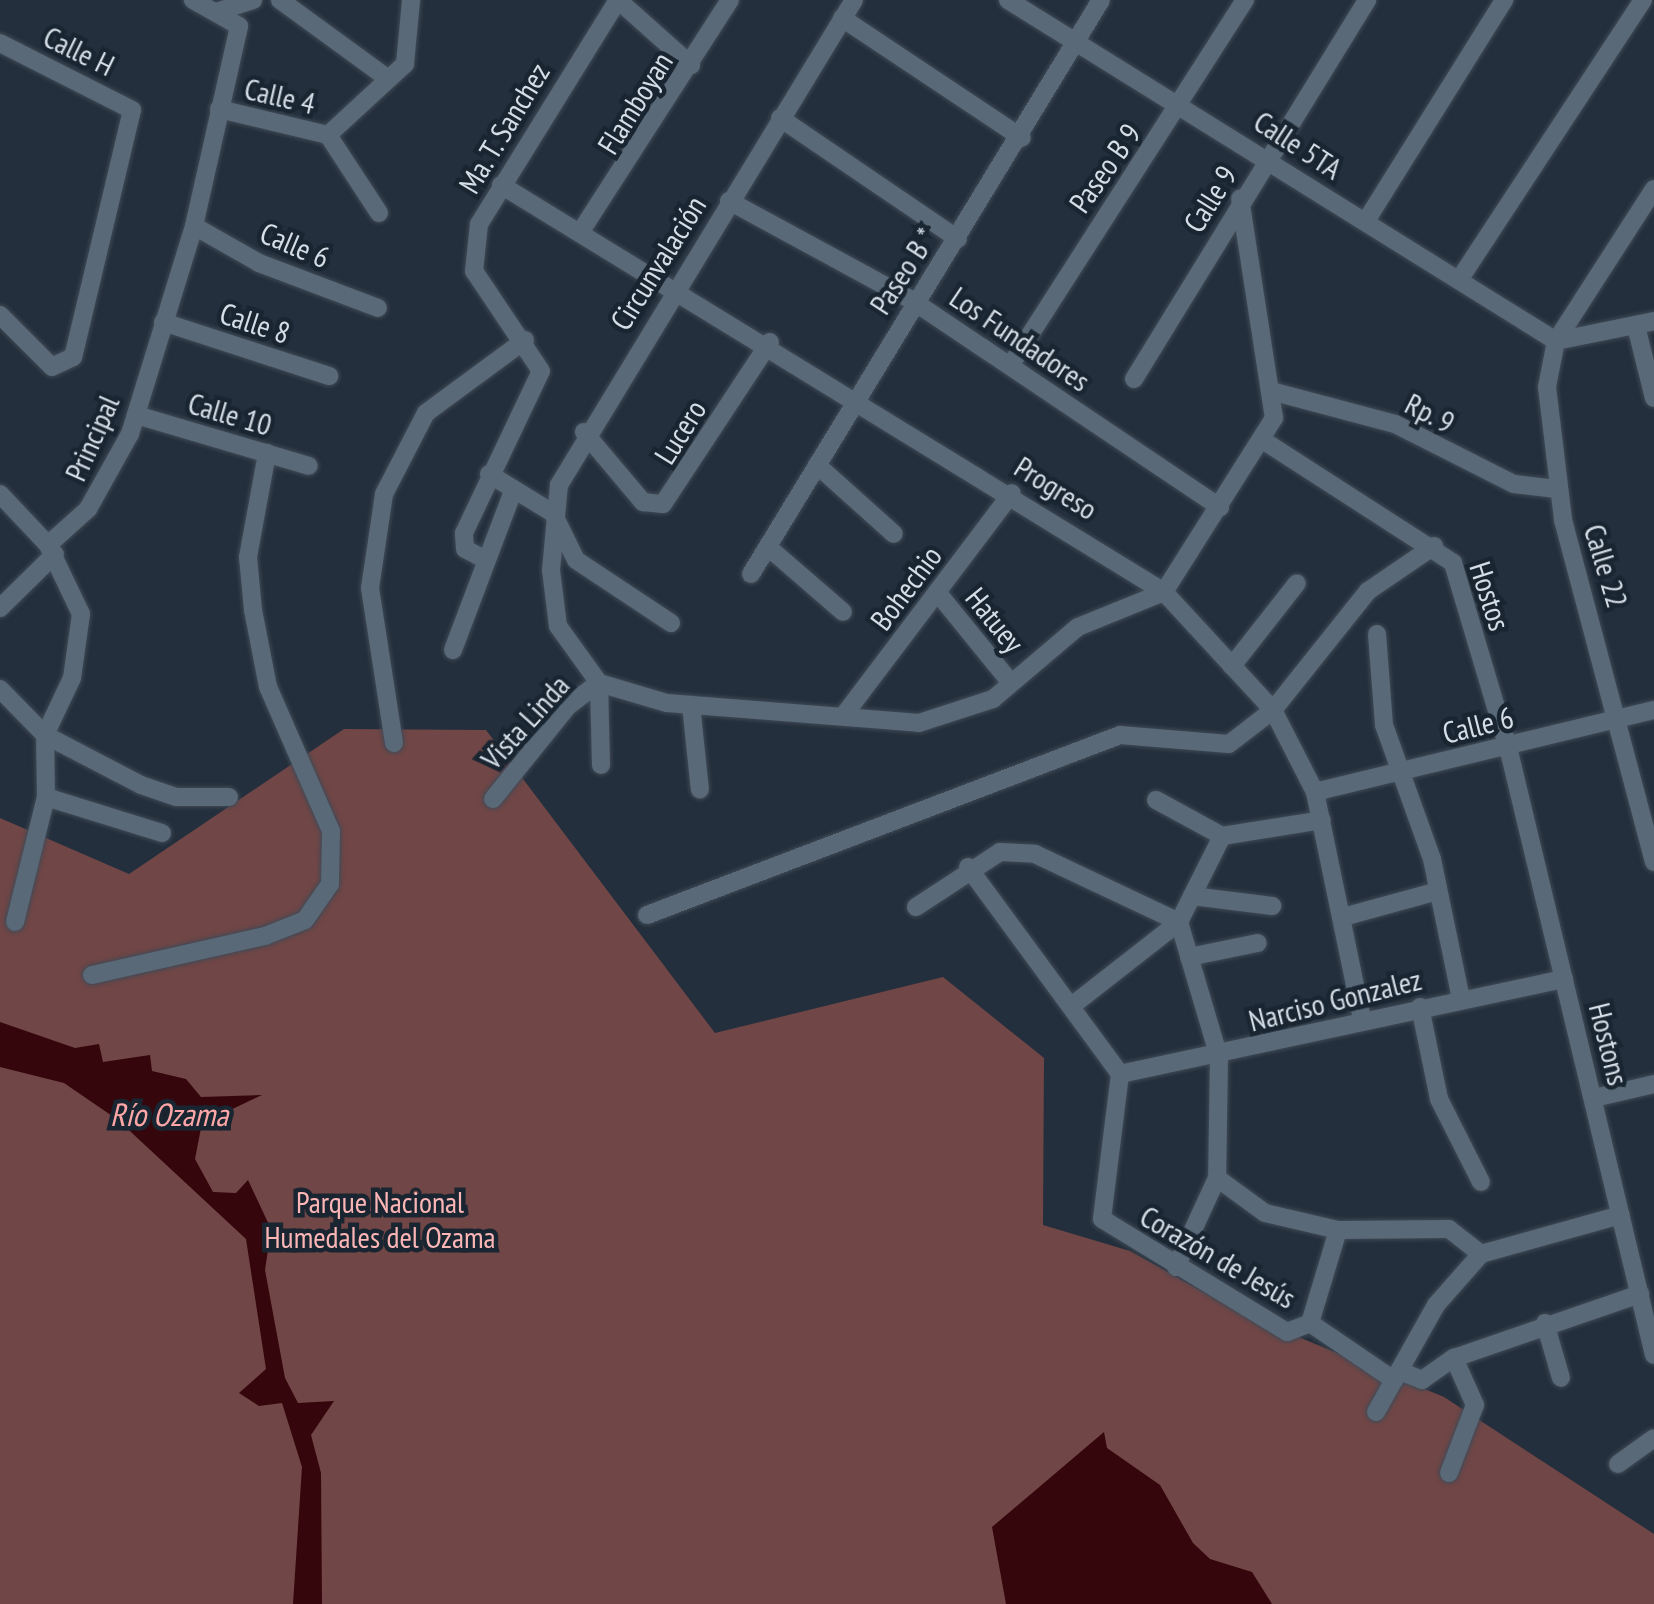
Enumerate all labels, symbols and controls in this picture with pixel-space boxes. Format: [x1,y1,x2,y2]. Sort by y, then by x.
street label: Calle H [38,19,120,83]
street label: Flamboyan [590,46,680,160]
street label: Ma. T. Sanchez [450,54,558,202]
street label: Calle 4 [241,70,319,122]
street label: Calle 5TA [1247,103,1349,187]
street label: Paseo B 9 [1061,117,1149,219]
street label: Calle 9 [1176,159,1244,239]
street label: Circunvalación [603,189,713,337]
street label: Calle 6 [255,214,335,276]
street label: Paseo B * [862,221,944,321]
street label: Los Fundadores [943,279,1097,399]
street label: Calle 8 [215,295,295,351]
street label: Calle 10 [184,385,276,443]
street label: Rp. 9 [1398,385,1462,441]
street label: Principal [57,390,127,486]
street label: Lucero [647,393,713,471]
street label: Progreso [1008,449,1104,527]
street label: Calle 22 [1576,520,1636,612]
street label: Bohechio [863,539,949,637]
street label: Hostos [1462,557,1518,635]
street label: Hatuey [958,580,1032,660]
street label: Vista Linda [473,667,577,777]
street label: Calle 6 [1439,699,1517,751]
street label: Narciso Gonzalez [1245,961,1425,1039]
street label: Hostons [1581,999,1637,1089]
water label: Río Ozama [110,1095,228,1133]
park label: Parque Nacional Humedales del Ozama [265,1184,495,1254]
street label: Corazón de Jesús [1134,1198,1302,1316]

